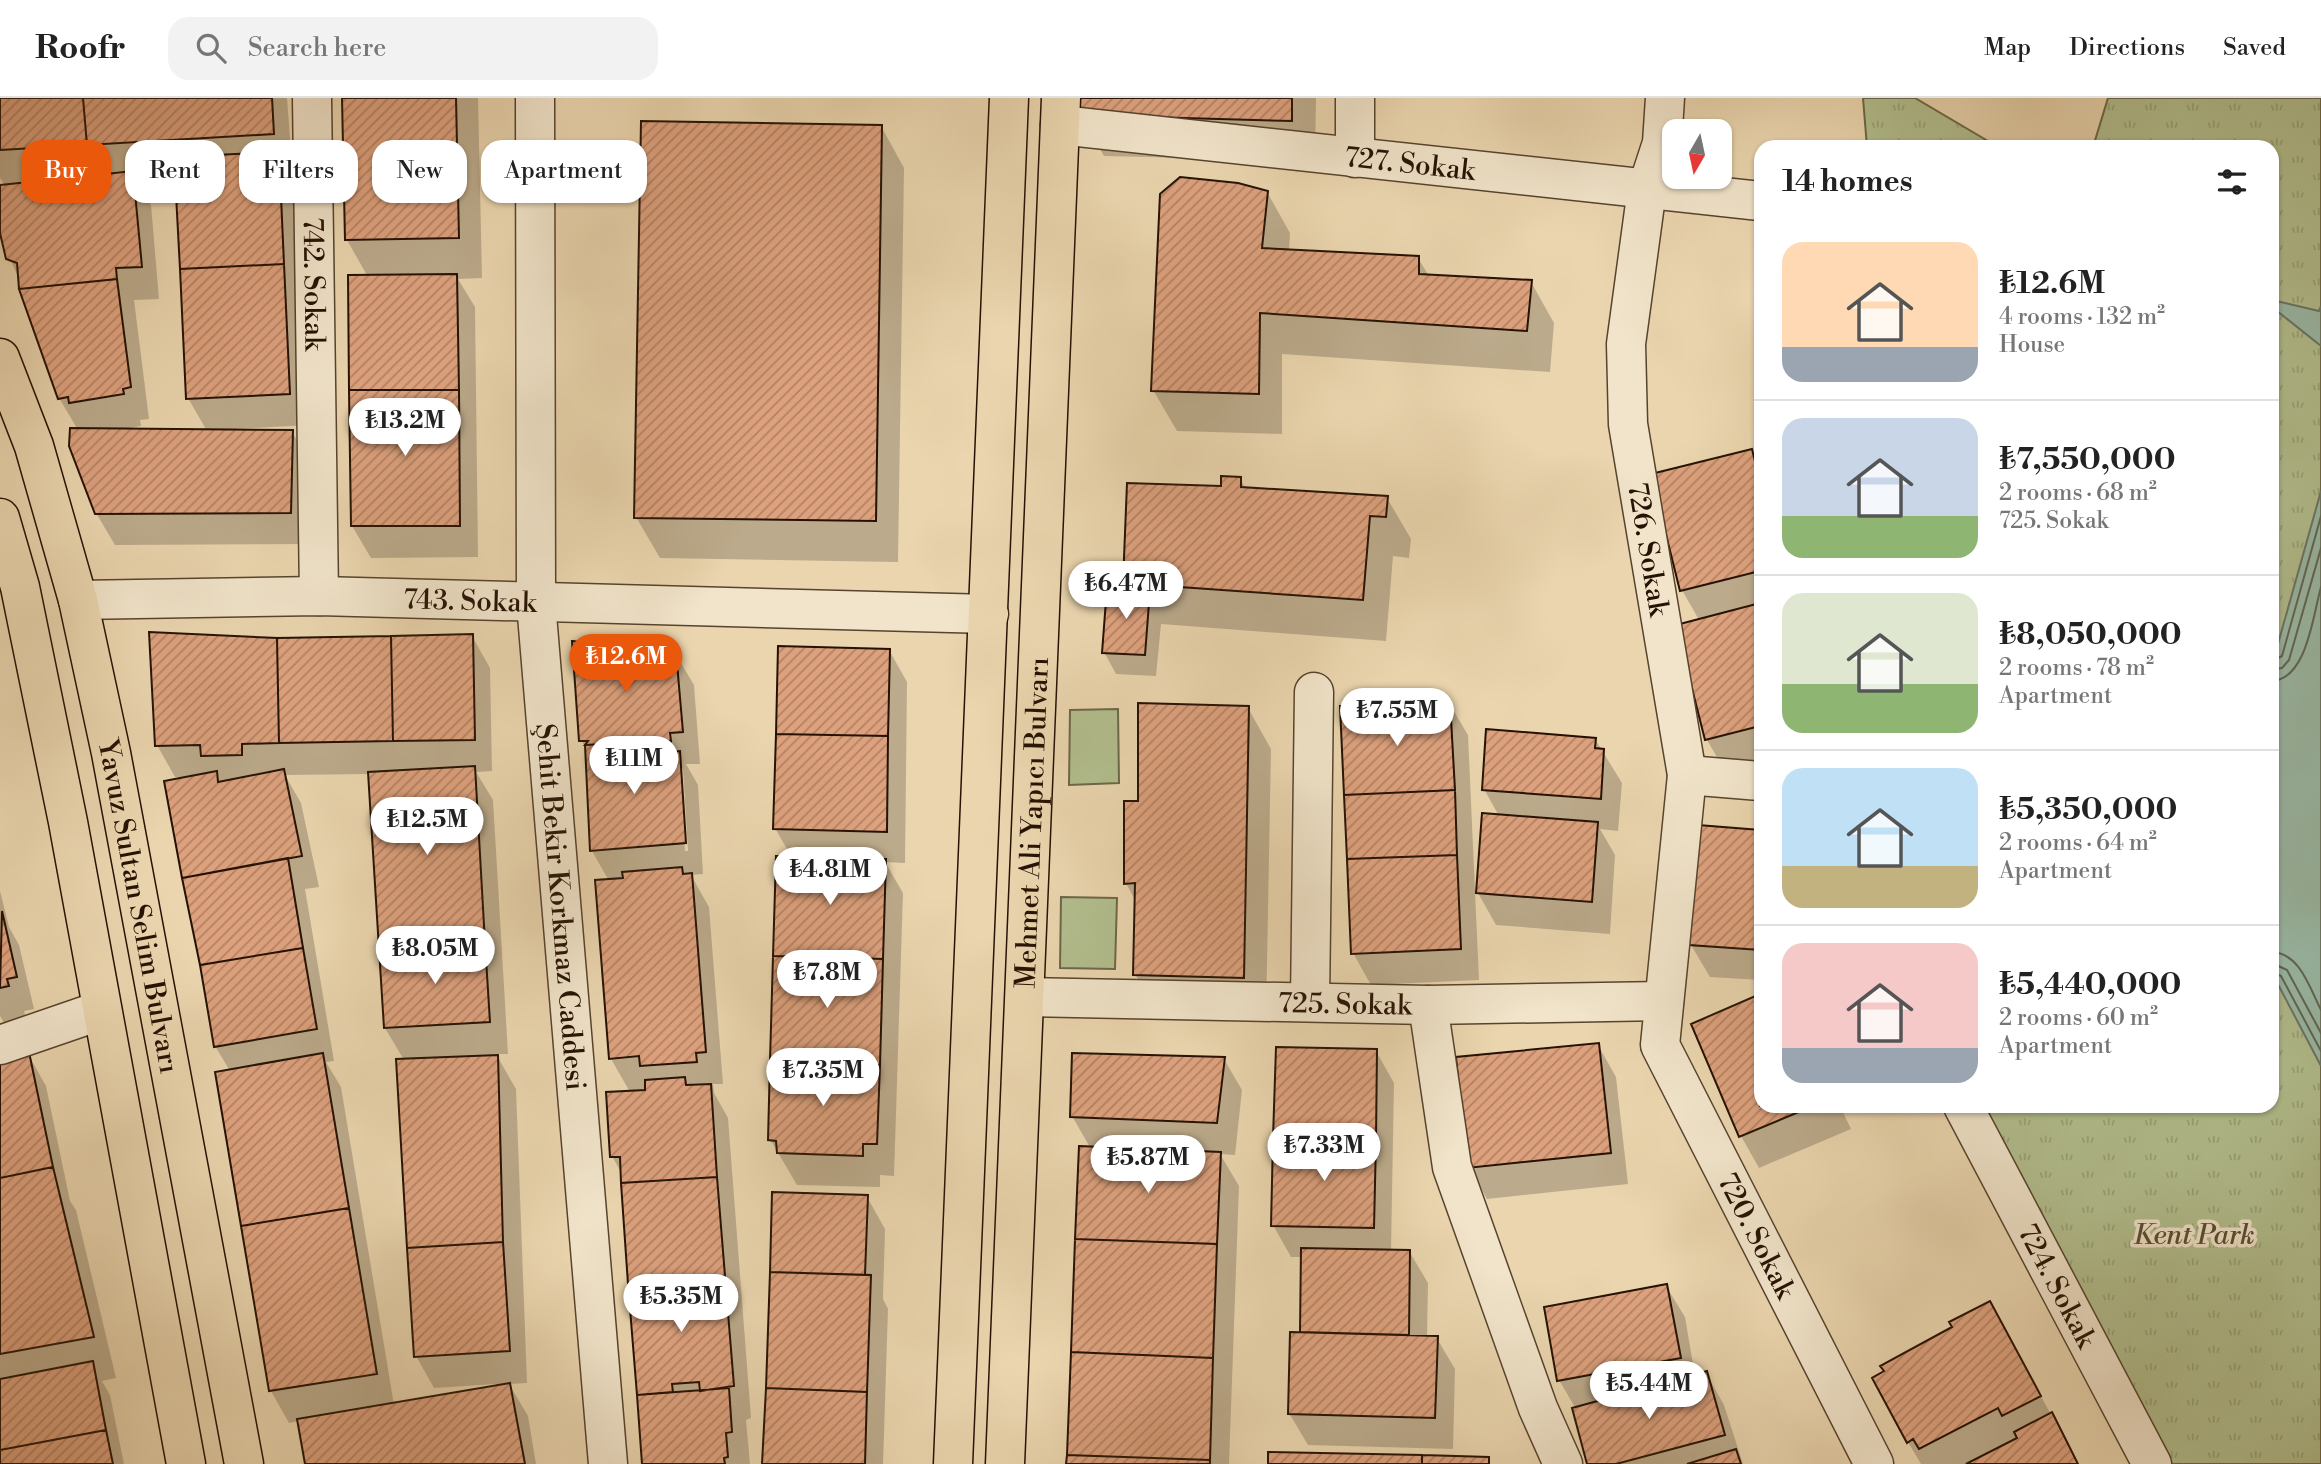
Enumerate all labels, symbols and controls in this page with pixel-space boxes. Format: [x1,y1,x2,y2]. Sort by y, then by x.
search box [168,17,658,80]
text: Roofr [35,28,126,69]
icon: search [192,29,230,67]
text: Search here [248,32,386,64]
text: Map [1984,33,2031,63]
text: Directions [2069,33,2185,63]
text: Saved [2223,33,2286,63]
north arrow [1662,119,1732,189]
map controls [1662,119,1732,189]
chip: Buy [21,140,111,203]
chip: Rent [125,140,225,203]
chip: Filters [239,140,358,203]
chip: New [372,140,467,203]
chip: Apartment [481,140,647,203]
street label: 727. Sokak [1343,140,1478,189]
text: 14 homes [1782,163,1913,201]
icon: filters [2213,163,2251,201]
street label: 742. Sokak [295,217,332,352]
text: ₺12.6M [1999,265,2105,303]
icon: home [1838,270,1922,354]
text: 4 rooms · 132 m² [1999,303,2165,331]
text: House [1999,331,2065,359]
pin: ₺13.2M [348,398,462,458]
text: ₺13.2M [365,407,445,435]
text: ₺7,550,000 [1999,441,2175,479]
icon: home [1838,446,1922,530]
text: 2 rooms · 68 m² [1999,479,2157,507]
street label: 726. Sokak [1619,480,1676,620]
text: 725. Sokak [1999,507,2109,535]
pin: ₺6.47M [1069,561,1183,621]
text: ₺6.47M [1084,570,1168,598]
street label: 743. Sokak [403,582,538,621]
text: ₺8,050,000 [1999,616,2182,654]
icon: home [1838,621,1922,705]
pin: ₺12.6M [569,634,683,694]
text: ₺12.6M [585,643,667,671]
text: 2 rooms · 78 m² [1999,654,2154,682]
street label: Mehmet Ali Yapıcı Bulvarı [1009,656,1057,989]
text: Apartment [1999,682,2112,710]
pin: ₺7.55M [1340,688,1454,748]
text: ₺7.55M [1356,697,1438,725]
street label: Şehit Bekir Korkmaz Caddesi [527,722,593,1092]
street label: Yavuz Sultan Selim Bulvarı [89,734,187,1076]
pin: ₺11M [593,736,675,796]
text: ₺11M [605,745,663,773]
text: ₺5,350,000 [1999,791,2177,829]
icon: home [1838,796,1922,880]
pin: ₺12.5M [370,798,484,857]
text: ₺12.5M [386,806,468,834]
text: 2 rooms · 64 m² [1999,829,2157,857]
pin: ₺4.81M [773,848,887,907]
text: ₺4.81M [789,856,871,884]
text: Apartment [1999,857,2112,885]
pin: ₺8.05M [378,926,492,986]
text: ₺8.05M [392,935,478,963]
pin: ₺7.8M [778,950,876,1010]
text: ₺7.8M [793,959,861,987]
text: ₺5,440,000 [1999,966,2181,1004]
icon: home [1838,971,1922,1055]
street label: 725. Sokak [1278,986,1413,1024]
text: 2 rooms · 60 m² [1999,1004,2158,1032]
text: Apartment [1999,1032,2112,1060]
pin: ₺7.35M [766,1048,880,1108]
text: ₺7.35M [782,1057,864,1085]
pin: ₺7.33M [1267,1124,1381,1183]
text: ₺7.33M [1283,1132,1365,1160]
pin: ₺5.87M [1091,1136,1205,1195]
text: ₺5.87M [1107,1144,1189,1172]
street label: 720. Sokak [1709,1167,1803,1306]
street label: 724. Sokak [2009,1218,2104,1355]
park label: Kent Park [2133,1218,2255,1253]
pin: ₺5.35M [624,1274,738,1334]
text: ₺5.35M [639,1283,723,1311]
pin: ₺5.44M [1592,1362,1706,1421]
text: ₺5.44M [1606,1370,1692,1398]

